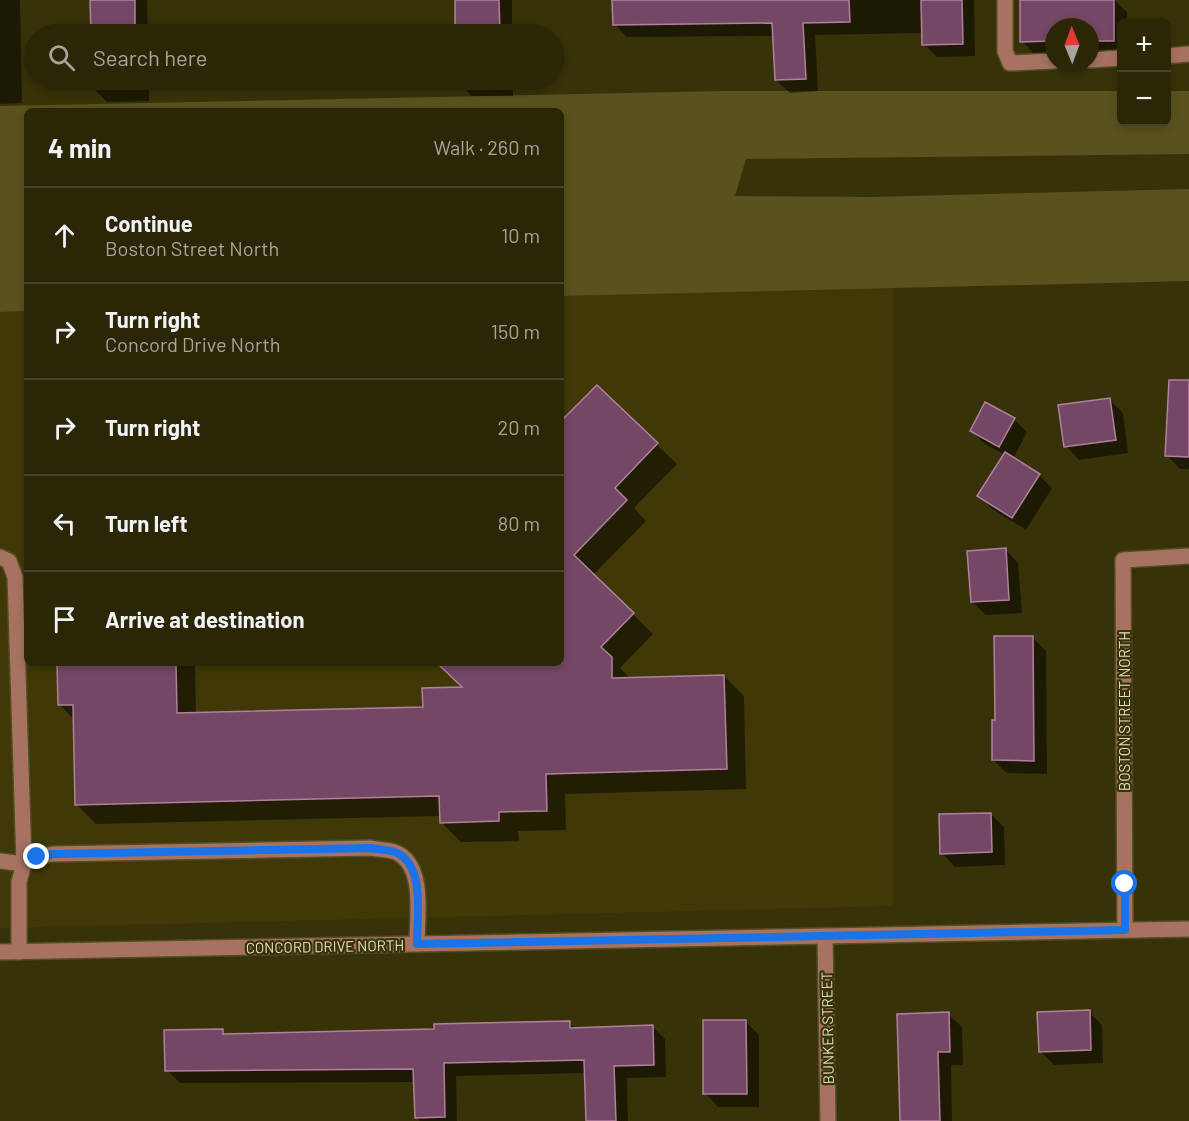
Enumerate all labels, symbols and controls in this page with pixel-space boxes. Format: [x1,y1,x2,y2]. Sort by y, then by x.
north arrow [1045,18,1099,72]
map controls [1117,18,1171,126]
button: + [1117,18,1171,72]
search box [24,24,564,90]
icon: search [45,41,78,74]
text: Search here [93,44,207,70]
button: − [1117,72,1171,126]
text: 4 min [48,132,112,163]
text: Walk · 260 m [433,135,540,159]
text: Continue [105,210,193,236]
icon: ahead [48,219,81,252]
text: 10 m [501,223,540,247]
text: Boston Street North [105,236,279,260]
text: Turn right [105,306,200,332]
icon: right [48,315,81,348]
text: 150 m [491,319,540,343]
text: Concord Drive North [105,332,281,356]
icon: right [48,411,81,444]
text: Turn right [105,414,200,440]
text: 20 m [497,415,540,439]
icon: left [48,507,81,540]
text: Turn left [105,510,188,536]
text: 80 m [498,511,540,535]
icon: arrive [48,603,81,636]
text: Arrive at destination [105,606,304,632]
street label: BOSTON STREET NORTH [1115,631,1133,791]
route end [23,843,49,869]
route start [1111,870,1137,896]
street label: CONCORD DRIVE NORTH [246,936,404,956]
street label: BUNKER STREET [817,972,837,1084]

